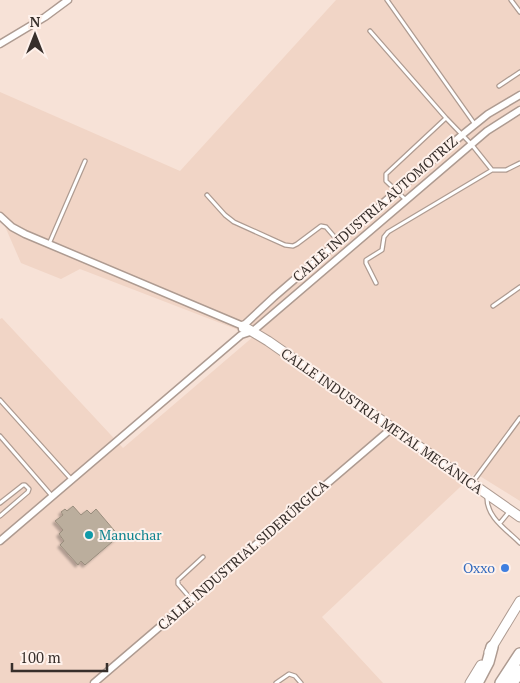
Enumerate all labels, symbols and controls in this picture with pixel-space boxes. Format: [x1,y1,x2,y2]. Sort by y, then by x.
north arrow [10,10,60,60]
text: N [30,12,41,31]
street label: CALLE INDUSTRIA AUTOMOTRIZ [288,132,461,286]
street label: CALLE INDUSTRIA METAL MECÁNICA [277,343,488,498]
street label: CALLE INDUSTRIAL SIDERÚRGICA [153,475,332,634]
place label: Manuchar [99,525,162,544]
marker: Manuchar [83,529,95,541]
place label: Oxxo [463,558,495,577]
marker: Oxxo [499,562,511,574]
scale bar [12,640,108,672]
text: 100 m [20,647,61,667]

